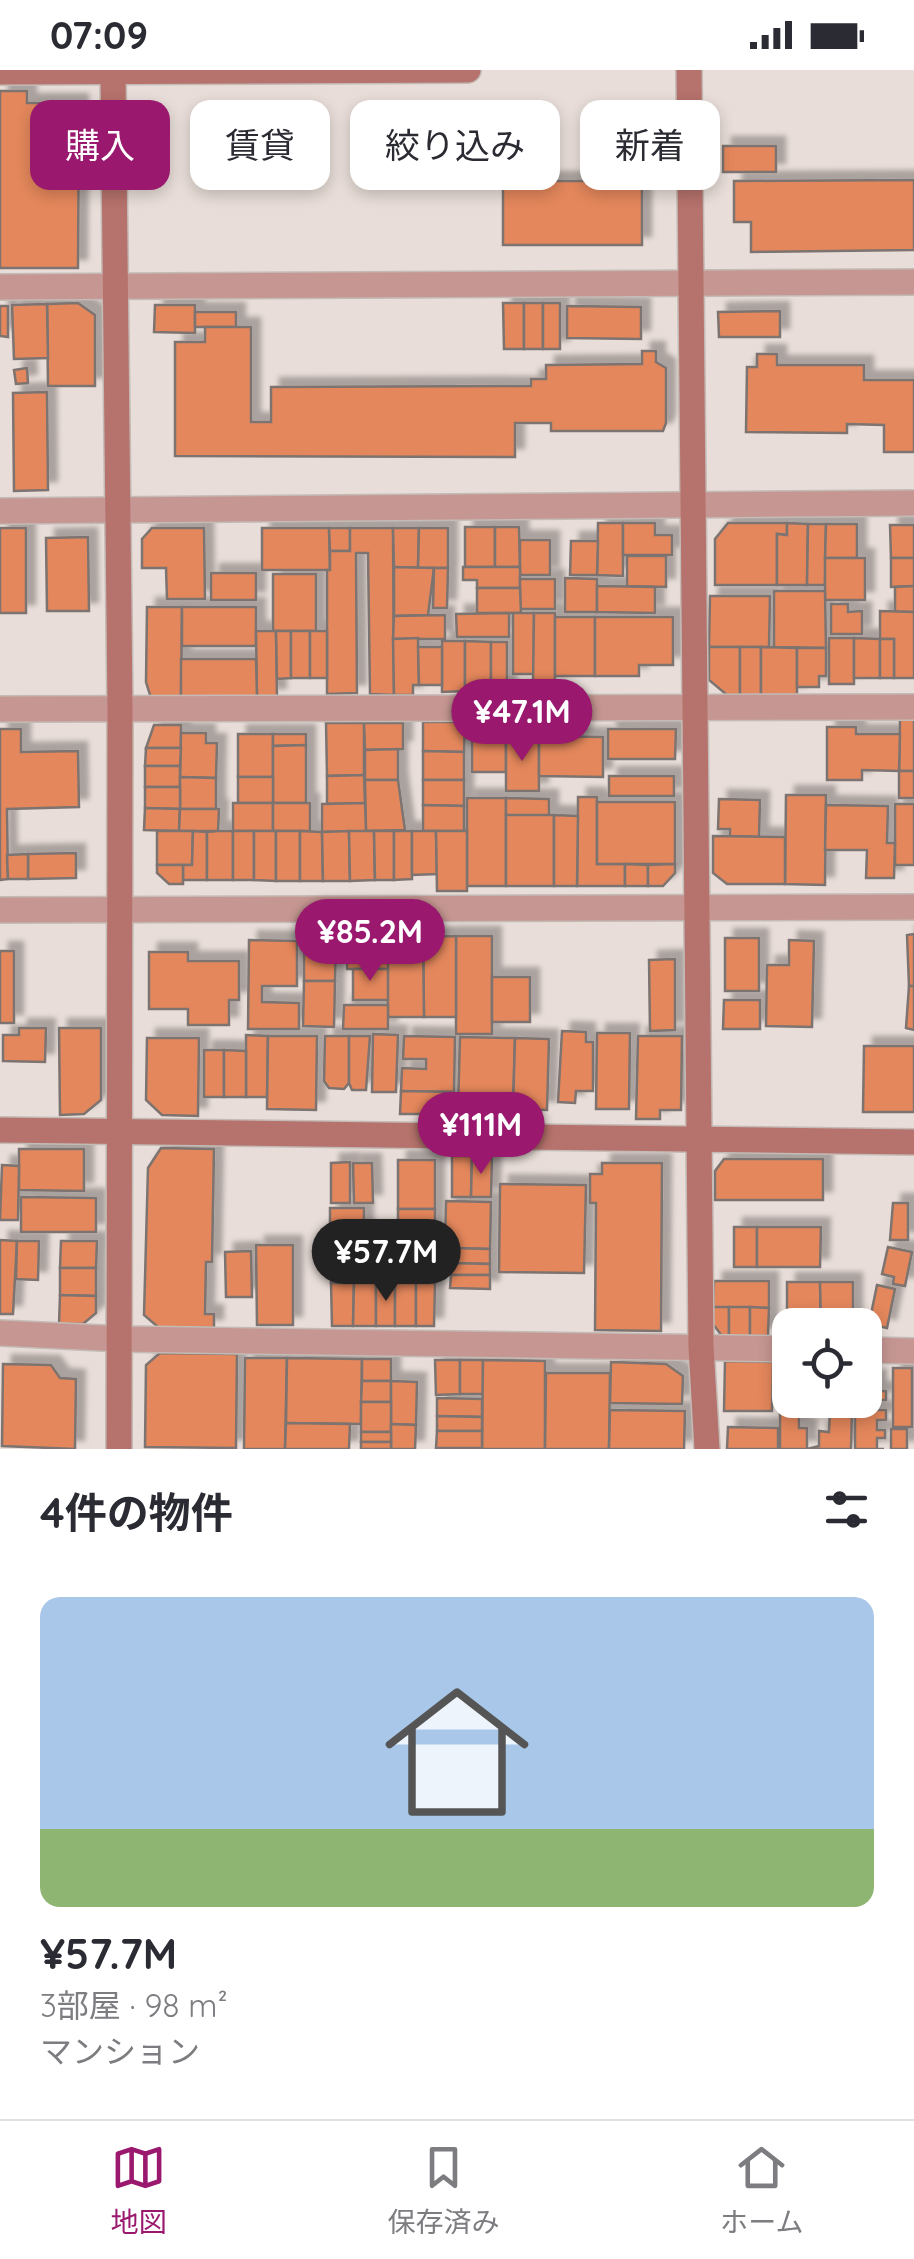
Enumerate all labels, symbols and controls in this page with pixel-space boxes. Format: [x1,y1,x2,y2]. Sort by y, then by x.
text: 07:09 [50,11,148,59]
chip: 購入 [30,100,170,190]
chip: 賃貸 [190,100,330,190]
chip: 絞り込み [350,100,560,190]
chip: 新着 [580,100,720,190]
pin: ¥47.1M [441,679,603,764]
text: ¥47.1M [473,691,571,731]
pin: ¥85.2M [289,899,451,984]
text: ¥85.2M [317,911,423,951]
pin: ¥111M [411,1092,551,1177]
text: ¥111M [440,1104,522,1144]
pin: ¥57.7M [305,1219,467,1304]
text: ¥57.7M [334,1231,438,1271]
map controls [772,1308,882,1418]
button: locate [772,1308,882,1418]
icon: filters [819,1482,874,1537]
text: 4件の物件 [40,1486,233,1539]
icon: home [367,1662,547,1842]
text: ¥57.7M [40,1927,177,1980]
text: 3部屋 · 98 m² [40,1985,228,2025]
text: マンション [40,2031,200,2071]
tab: 地図 [110,2140,166,2240]
tab: 保存済み [387,2140,499,2240]
tab: ホーム [720,2140,804,2240]

